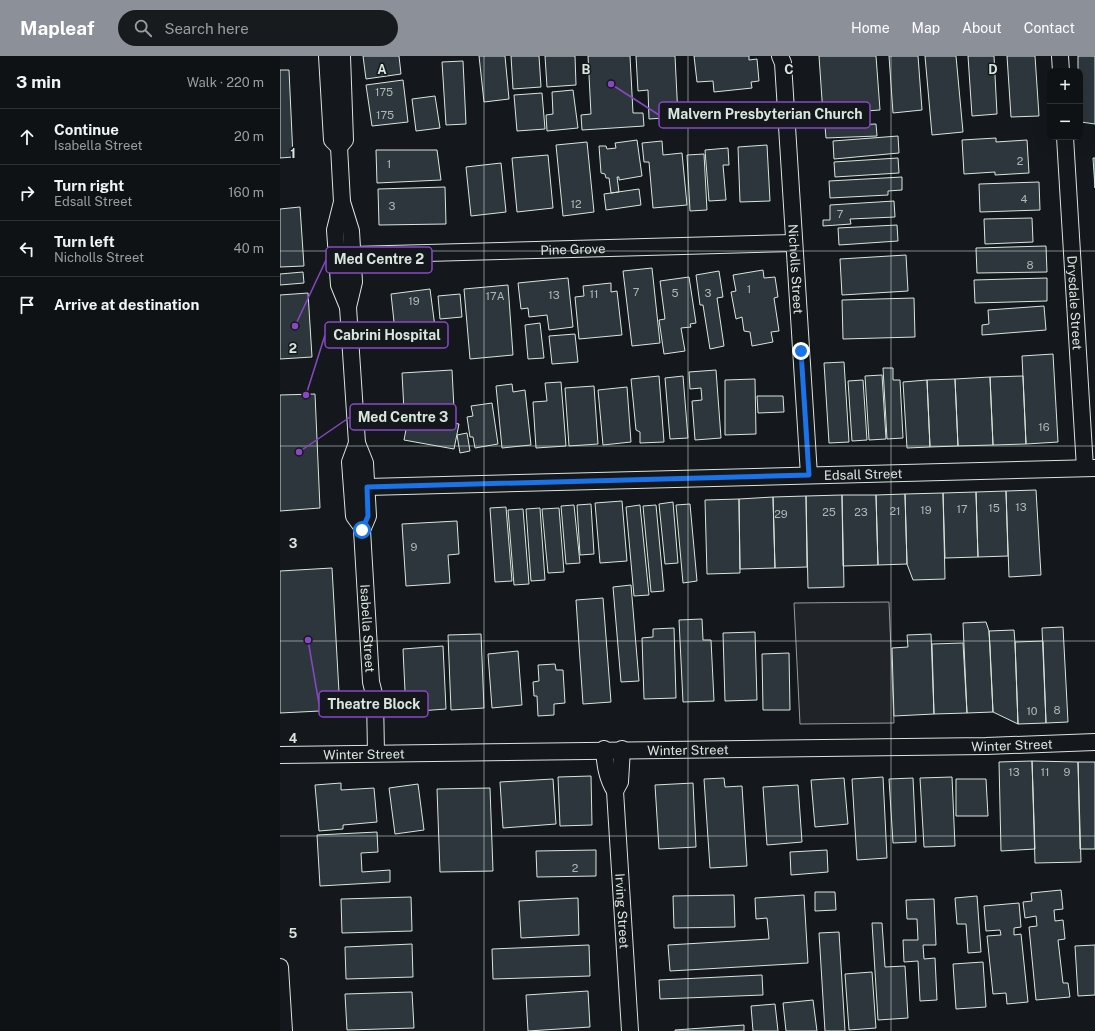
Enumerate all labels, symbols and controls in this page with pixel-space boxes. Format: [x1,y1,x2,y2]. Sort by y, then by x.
search box [118,10,398,46]
text: Mapleaf [20,17,94,39]
icon: search [132,17,154,39]
text: Search here [164,20,249,37]
text: Home [851,20,890,36]
text: Map [912,20,940,36]
text: About [962,20,1002,36]
text: Contact [1024,20,1075,36]
text: A [377,62,387,77]
text: B [582,62,591,77]
text: C [784,62,794,77]
text: D [988,62,998,77]
map controls [1047,68,1083,140]
button: + [1047,68,1083,104]
text: 3 min [16,72,61,92]
text: Walk · 220 m [187,75,264,90]
house number: 175 [375,86,393,98]
callout: Malvern Presbyterian Church [659,102,870,128]
button: − [1047,104,1083,140]
text: Malvern Presbyterian Church [667,106,863,122]
house number: 175 [376,109,394,121]
text: Continue [54,121,119,138]
icon: ahead [16,126,38,148]
text: 20 m [234,129,264,144]
text: Isabella Street [54,138,143,153]
text: 1 [290,146,296,161]
house number: 2 [1017,155,1024,167]
house number: 1 [387,158,391,170]
text: Turn right [54,177,124,194]
icon: right [16,182,38,204]
text: 160 m [228,185,264,200]
house number: 4 [1021,193,1028,205]
text: Edsall Street [54,194,132,209]
house number: 12 [570,198,582,210]
house number: 3 [389,200,396,212]
house number: 7 [837,208,844,220]
street label: Nicholls Street [786,224,806,314]
text: Turn left [54,233,115,250]
icon: left [16,238,38,260]
text: 40 m [233,241,264,256]
street label: Pine Grove [540,241,606,257]
callout: Med Centre 2 [326,247,432,273]
text: Nicholls Street [54,250,144,265]
text: Med Centre 2 [334,251,424,267]
street label: Drysdale Street [1065,255,1085,350]
house number: 8 [1026,259,1034,271]
house number: 1 [747,283,751,295]
house number: 7 [633,286,640,298]
house number: 5 [671,287,679,299]
house number: 3 [705,287,712,299]
house number: 11 [590,288,598,300]
house number: 13 [548,289,560,301]
house number: 17A [486,290,505,302]
icon: arrive [16,294,38,316]
house number: 19 [408,295,420,307]
text: Arrive at destination [54,296,199,313]
callout: Cabrini Hospital [325,322,448,348]
text: Cabrini Hospital [333,327,441,343]
text: 2 [289,341,297,356]
route end [792,342,810,360]
callout: Med Centre 3 [350,404,456,430]
text: Med Centre 3 [358,409,448,425]
house number: 16 [1038,421,1050,433]
street label: Edsall Street [824,466,903,483]
house number: 13 [1015,501,1027,513]
house number: 15 [988,502,1000,514]
house number: 17 [956,503,968,515]
house number: 19 [920,504,932,516]
house number: 21 [889,505,901,517]
house number: 25 [822,506,836,518]
house number: 23 [854,506,868,518]
house number: 29 [774,508,788,520]
route start [353,521,371,539]
text: 3 [289,536,298,551]
house number: 9 [411,541,418,553]
street label: Isabella Street [358,584,378,673]
callout: Theatre Block [319,691,428,717]
text: Theatre Block [328,696,420,712]
house number: 8 [1053,704,1061,716]
house number: 10 [1026,705,1038,717]
text: 4 [289,731,298,746]
street label: Winter Street [971,736,1053,754]
street label: Winter Street [647,742,729,758]
street label: Winter Street [323,746,405,762]
house number: 13 [1008,766,1020,778]
house number: 11 [1041,766,1049,778]
house number: 9 [1064,766,1071,778]
house number: 2 [572,862,579,874]
street label: Irving Street [613,873,632,949]
text: 5 [289,926,298,941]

